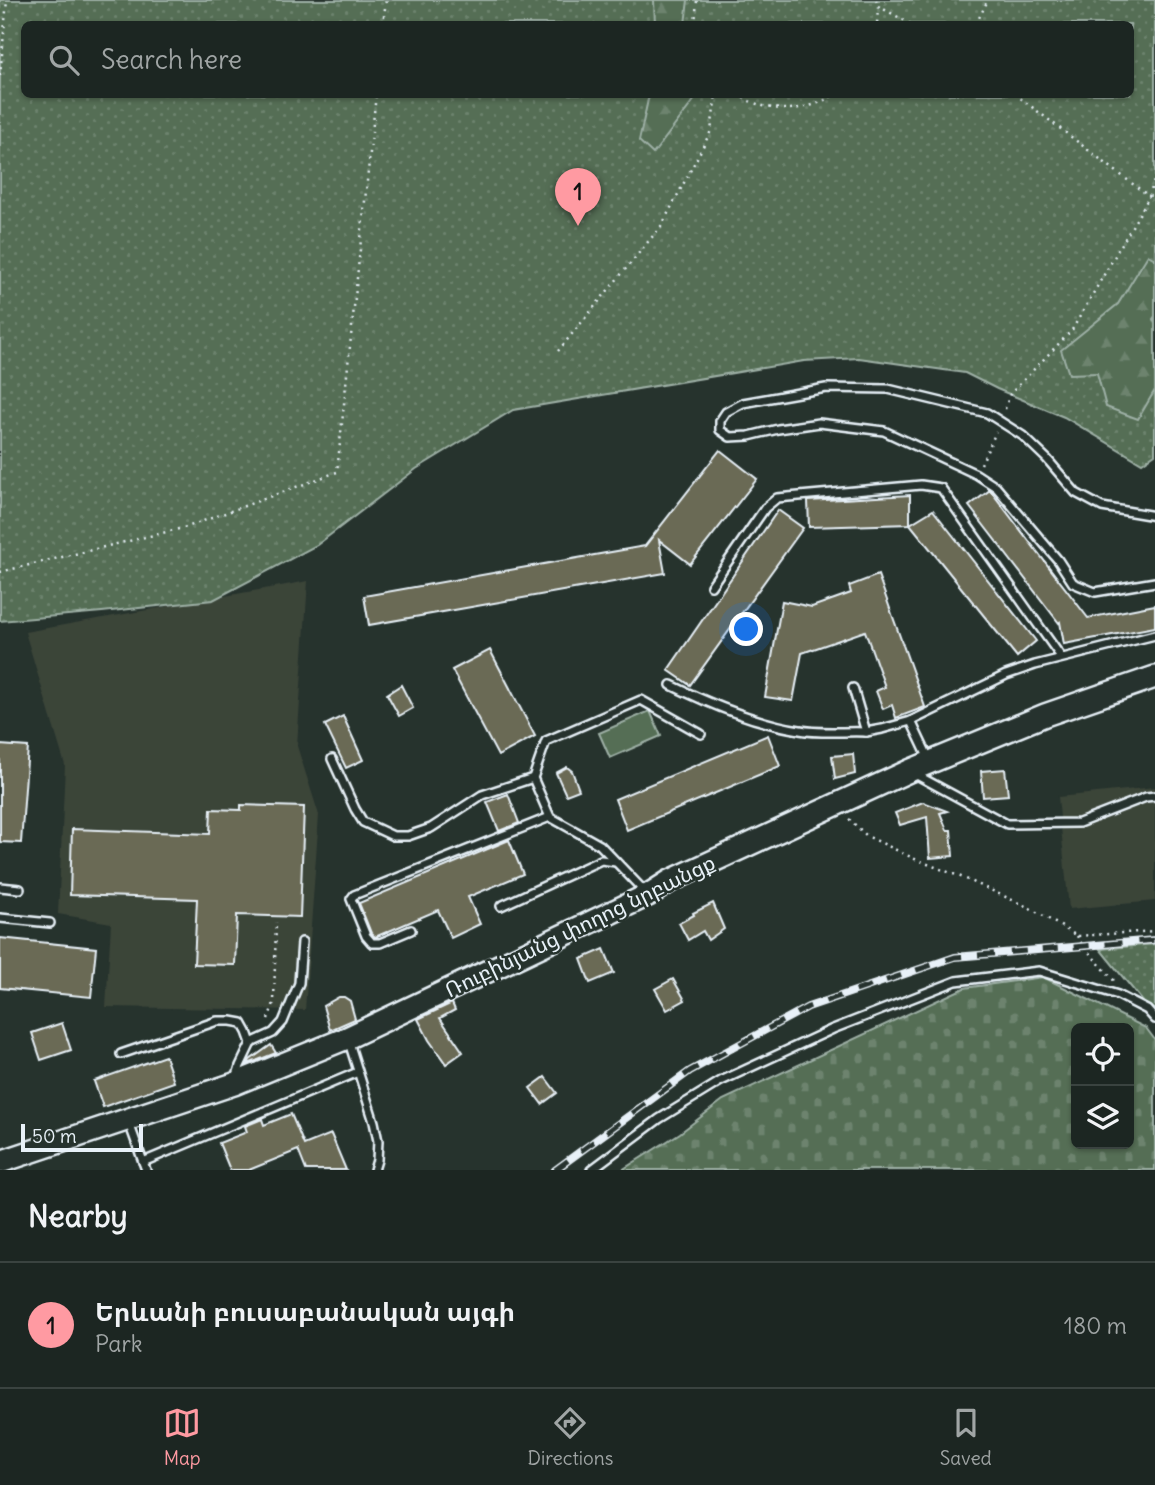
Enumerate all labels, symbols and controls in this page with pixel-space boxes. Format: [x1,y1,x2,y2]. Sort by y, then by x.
search box [21,21,1134,98]
icon: search [45,41,83,79]
text: Search here [101,43,242,76]
pin: 1 [555,168,601,226]
your location [729,612,763,646]
street label: Ռուբինյանց փողոց նրբանցք [440,849,720,1003]
map controls [1071,1023,1134,1149]
button: locate [1071,1023,1134,1086]
button: layers [1071,1086,1134,1149]
scale bar [21,1121,144,1153]
text: 50 m [32,1124,77,1148]
text: Nearby [28,1197,128,1235]
text: Երևանի բուսաբանական այգի [95,1295,515,1328]
text: 1 [46,1311,56,1340]
text: 180 m [1064,1311,1127,1340]
text: Park [95,1329,143,1358]
tab: Map [163,1404,201,1470]
tab: Directions [528,1404,613,1470]
tab: Saved [940,1404,992,1470]

